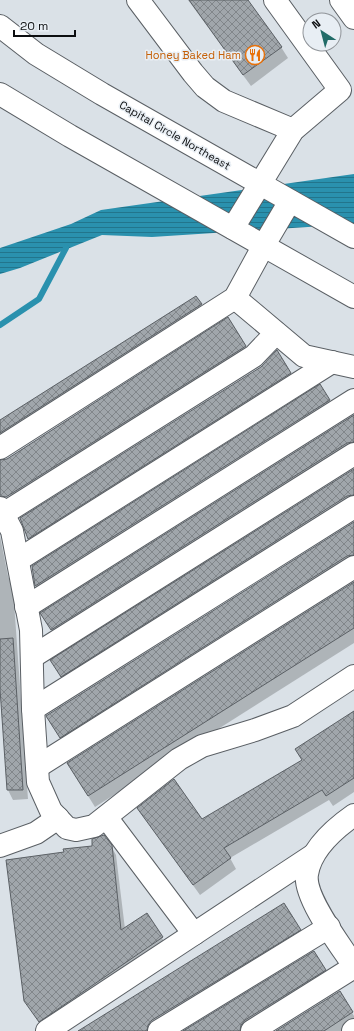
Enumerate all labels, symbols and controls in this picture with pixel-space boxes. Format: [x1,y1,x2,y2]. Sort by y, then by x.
scale bar [14,12,75,38]
north arrow [302,12,342,52]
text: N [309,16,323,32]
text: 20 m [20,18,48,34]
restaurant icon: Honey Baked Ham [244,44,266,66]
place label: Honey Baked Ham [146,48,241,62]
street label: Capital Circle Northeast [117,97,233,173]

